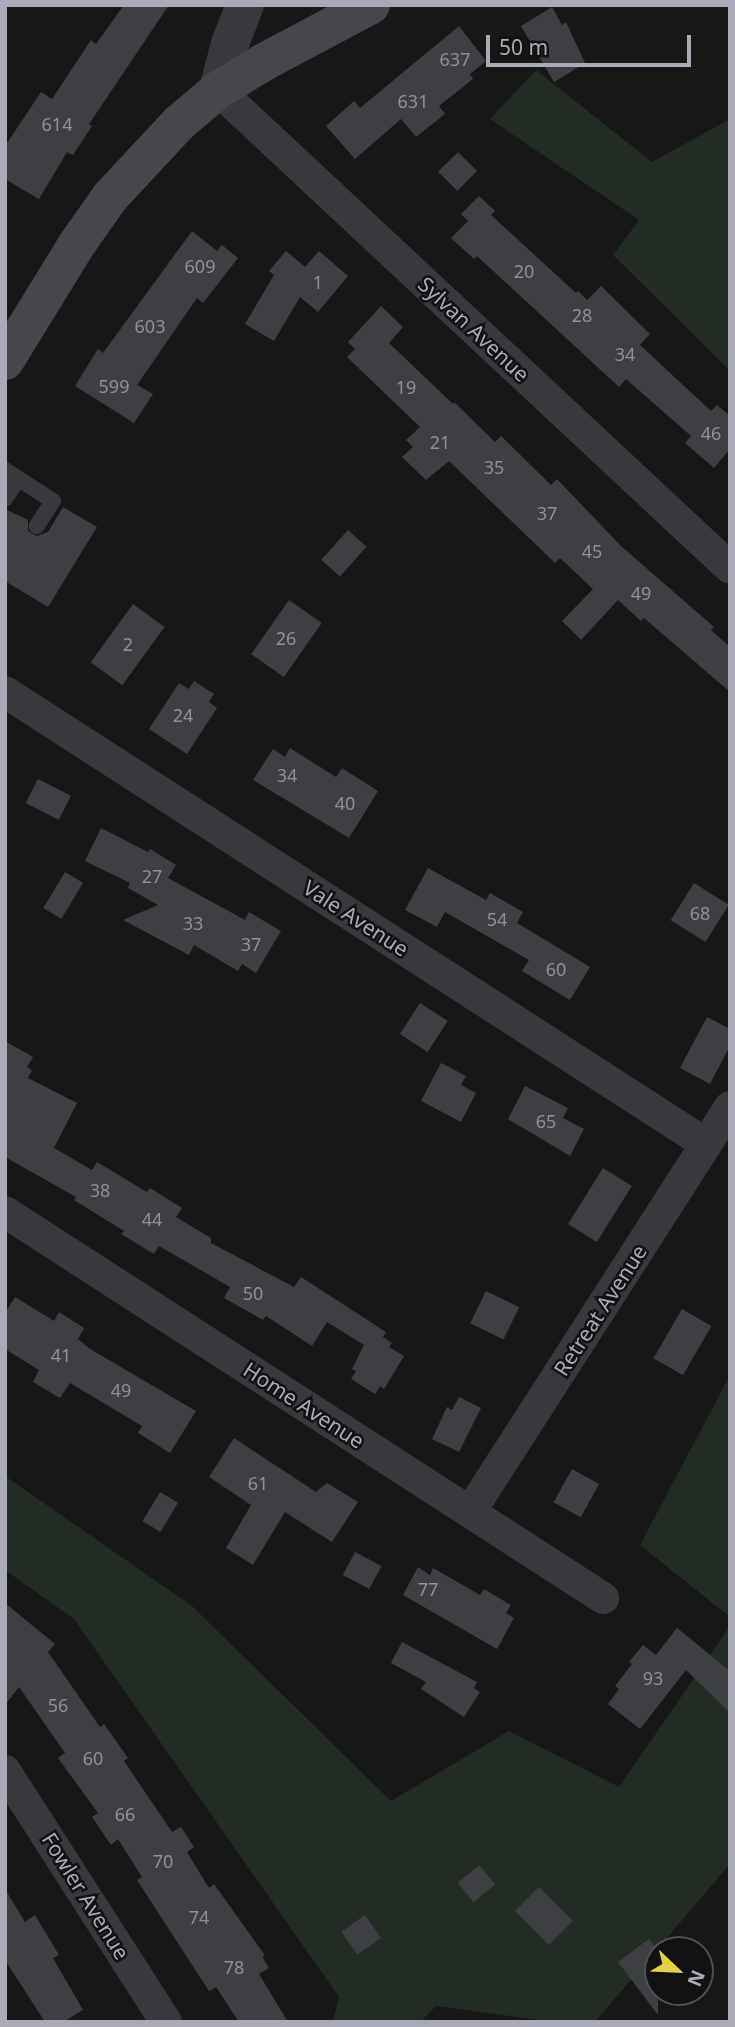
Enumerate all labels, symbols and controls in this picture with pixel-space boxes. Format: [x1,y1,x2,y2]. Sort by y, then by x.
scale bar [490,21,695,65]
text: 50 m [499,33,548,61]
house number: 637 [440,48,470,70]
house number: 631 [398,90,428,112]
house number: 614 [42,113,72,135]
house number: 609 [185,255,215,277]
house number: 20 [514,260,534,282]
house number: 1 [313,271,323,293]
street label: Sylvan Avenue [413,271,535,387]
house number: 28 [572,304,592,326]
house number: 603 [135,315,165,337]
house number: 34 [615,343,635,365]
house number: 599 [99,375,129,397]
house number: 19 [396,376,416,398]
house number: 46 [701,422,721,444]
house number: 21 [430,431,450,453]
house number: 35 [484,456,504,478]
house number: 37 [537,502,557,524]
house number: 45 [582,540,602,562]
house number: 49 [631,582,651,604]
house number: 26 [276,627,296,649]
house number: 2 [123,633,133,655]
house number: 24 [173,704,193,726]
house number: 34 [277,764,297,786]
house number: 40 [335,792,355,814]
house number: 27 [142,865,162,887]
street label: Vale Avenue [299,875,413,961]
house number: 68 [690,902,710,924]
house number: 54 [487,908,507,930]
house number: 33 [183,912,203,934]
house number: 37 [241,933,261,955]
house number: 60 [546,958,566,980]
house number: 65 [536,1110,556,1132]
house number: 38 [90,1179,110,1201]
house number: 44 [142,1208,162,1230]
street label: Retreat Avenue [548,1240,652,1380]
house number: 50 [243,1282,263,1304]
house number: 41 [51,1344,71,1366]
street label: Home Avenue [239,1357,369,1453]
house number: 49 [111,1379,131,1401]
house number: 61 [248,1472,268,1494]
house number: 77 [418,1578,438,1600]
house number: 93 [643,1667,663,1689]
house number: 56 [48,1694,68,1716]
house number: 60 [83,1747,103,1769]
house number: 66 [115,1803,135,1825]
street label: Fowler Avenue [37,1828,135,1964]
house number: 70 [153,1850,173,1872]
house number: 74 [189,1906,209,1928]
north arrow [644,1936,714,2006]
house number: 78 [224,1956,244,1978]
text: N [682,1966,711,1991]

